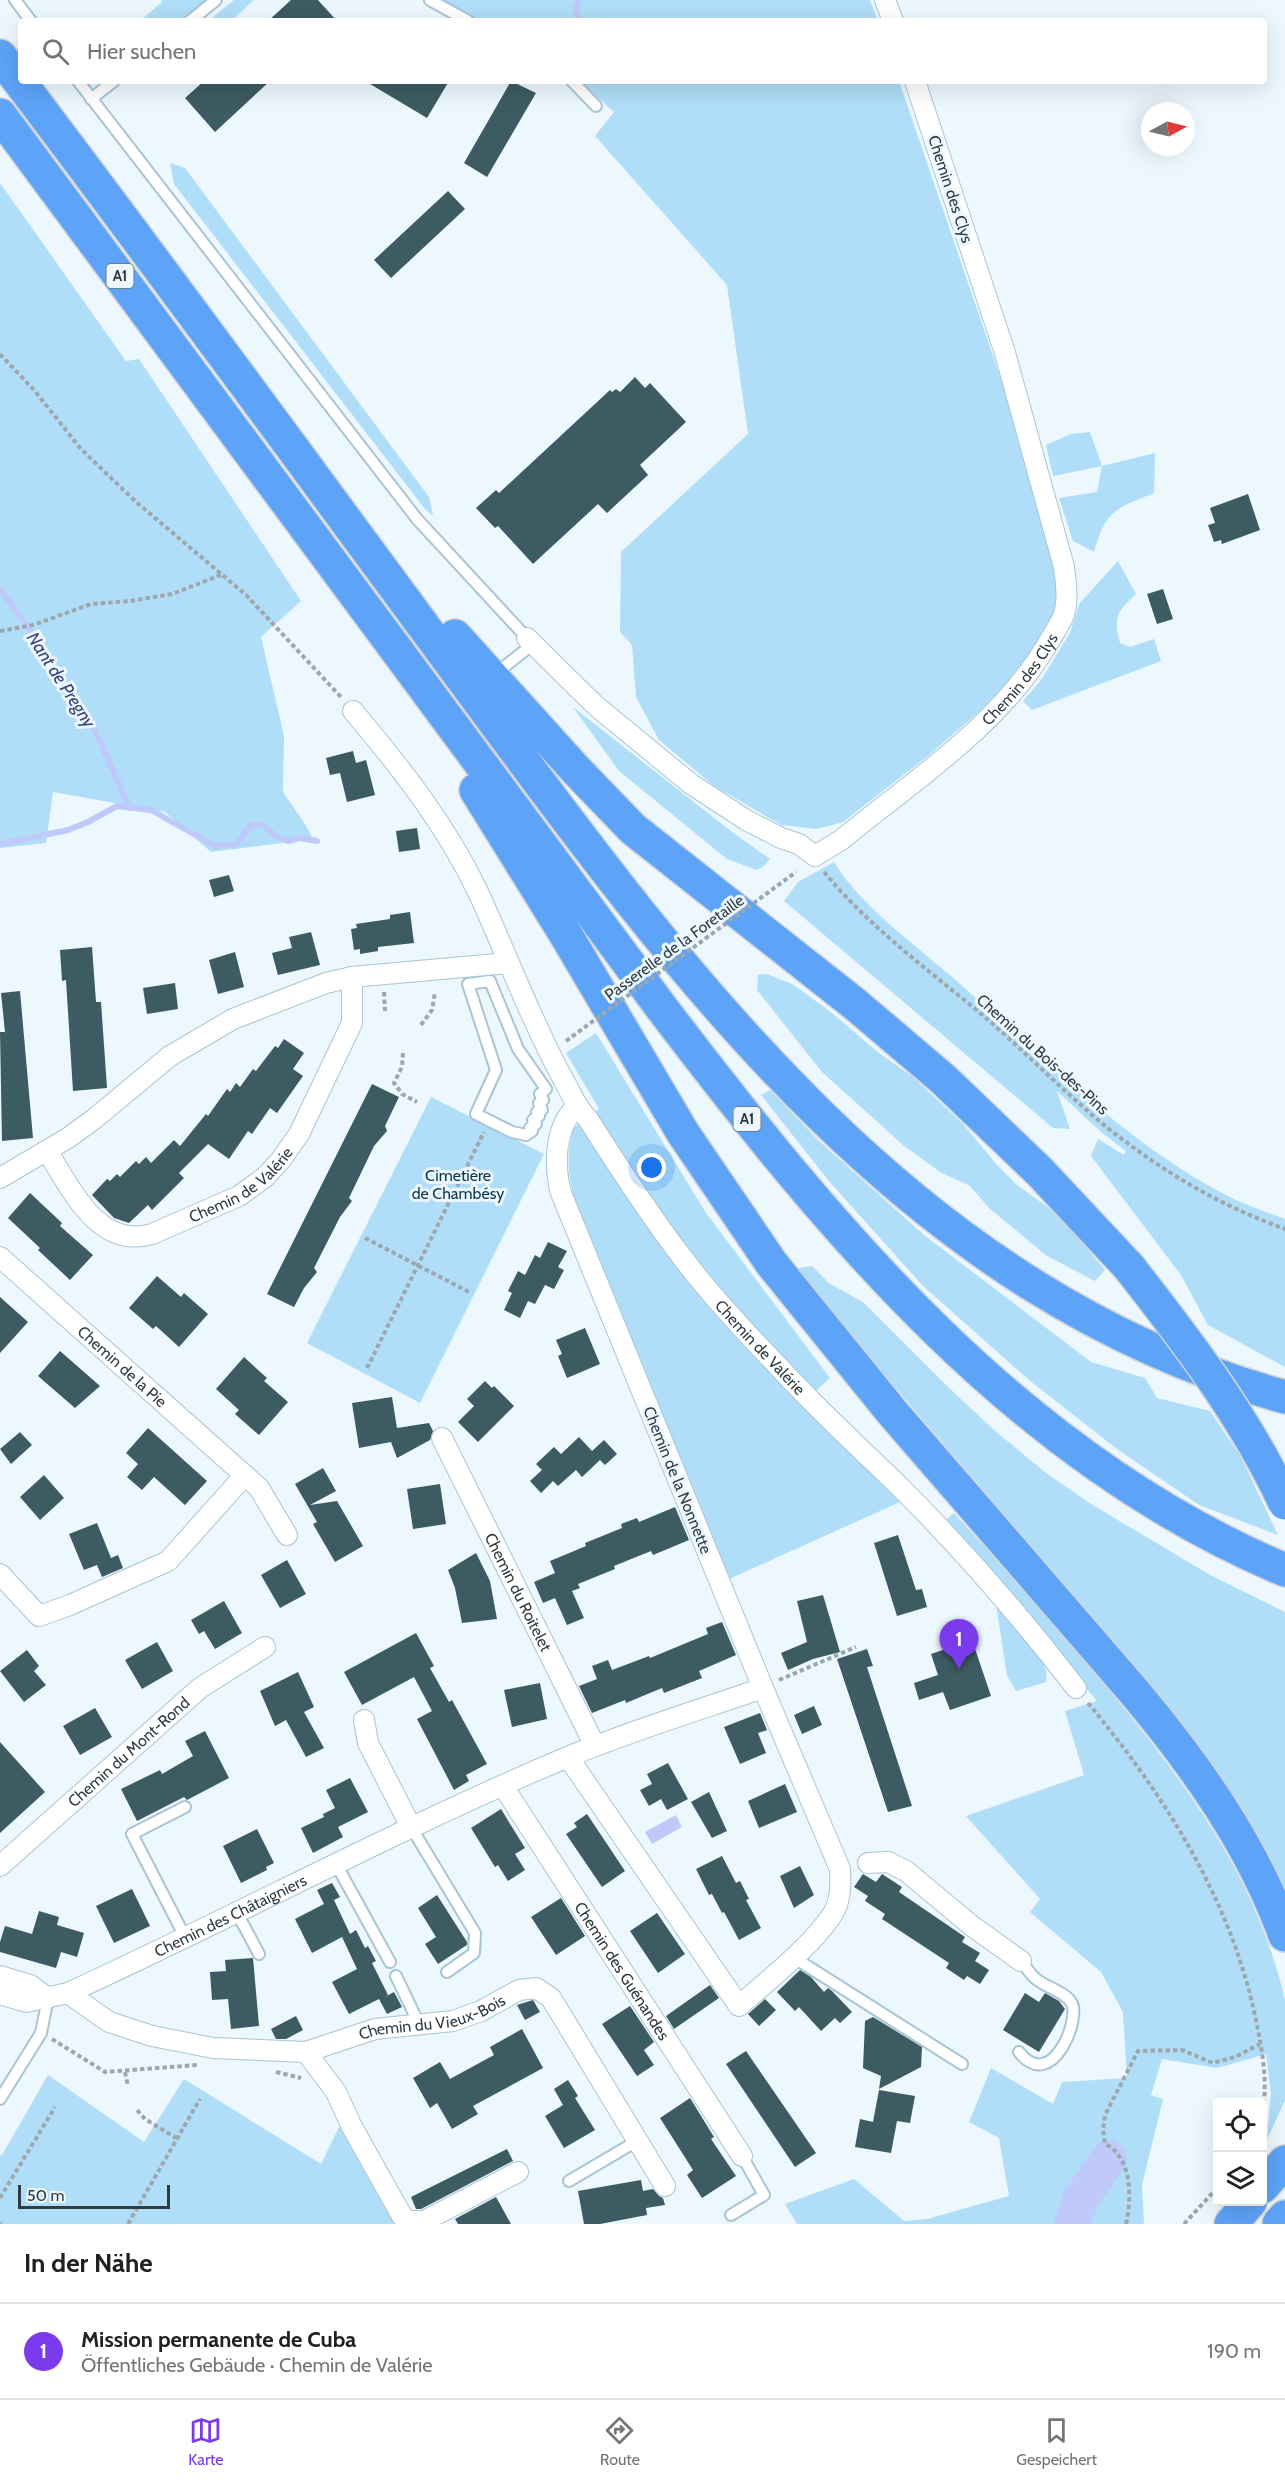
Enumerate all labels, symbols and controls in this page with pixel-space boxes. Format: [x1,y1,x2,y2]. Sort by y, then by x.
search box [18,18,1267,84]
icon: search [39,35,72,68]
text: Hier suchen [87,38,196,65]
north arrow [1141,102,1195,156]
street label: Chemin des Clys [924,133,977,246]
road number: A1 [106,264,134,288]
water label: Nant de Pregny [22,628,100,733]
street label: Chemin des Clys [978,629,1062,729]
street label: Passerelle de la Foretaille [601,890,748,1004]
street label: Chemin du Bois-des-Pins [973,990,1113,1119]
road number: A1 [734,1107,760,1131]
street label: Chemin de Valérie [186,1144,297,1227]
your location [637,1153,666,1182]
park label: Cimetière de Chambésy [412,1166,504,1203]
street label: Chemin de Valérie [711,1296,809,1399]
street label: Chemin de la Pie [73,1322,171,1411]
street label: Chemin de la Nonnette [639,1404,716,1557]
street label: Chemin du Roitelet [481,1530,556,1655]
pin: 1 [940,1620,978,1669]
street label: Chemin du Mont-Rond [64,1693,194,1811]
street label: Chemin des Châtaigniers [151,1871,310,1961]
street label: Chemin des Guénandes [570,1898,674,2044]
street label: Chemin du Vieux-Bois [356,1990,509,2044]
map controls [1213,2098,1267,2206]
button: locate [1213,2098,1267,2152]
button: layers [1213,2152,1267,2206]
scale bar [18,2182,170,2210]
text: 50 m [27,2186,64,2205]
text: In der Nähe [24,2247,153,2279]
text: Mission permanente de Cuba [81,2326,356,2353]
text: 1 [40,2339,47,2363]
text: 190 m [1207,2339,1261,2363]
text: Öffentliches Gebäude · Chemin de Valérie [81,2353,432,2377]
tab: Karte [188,2414,223,2469]
tab: Route [600,2414,640,2469]
tab: Gespeichert [1016,2414,1097,2469]

